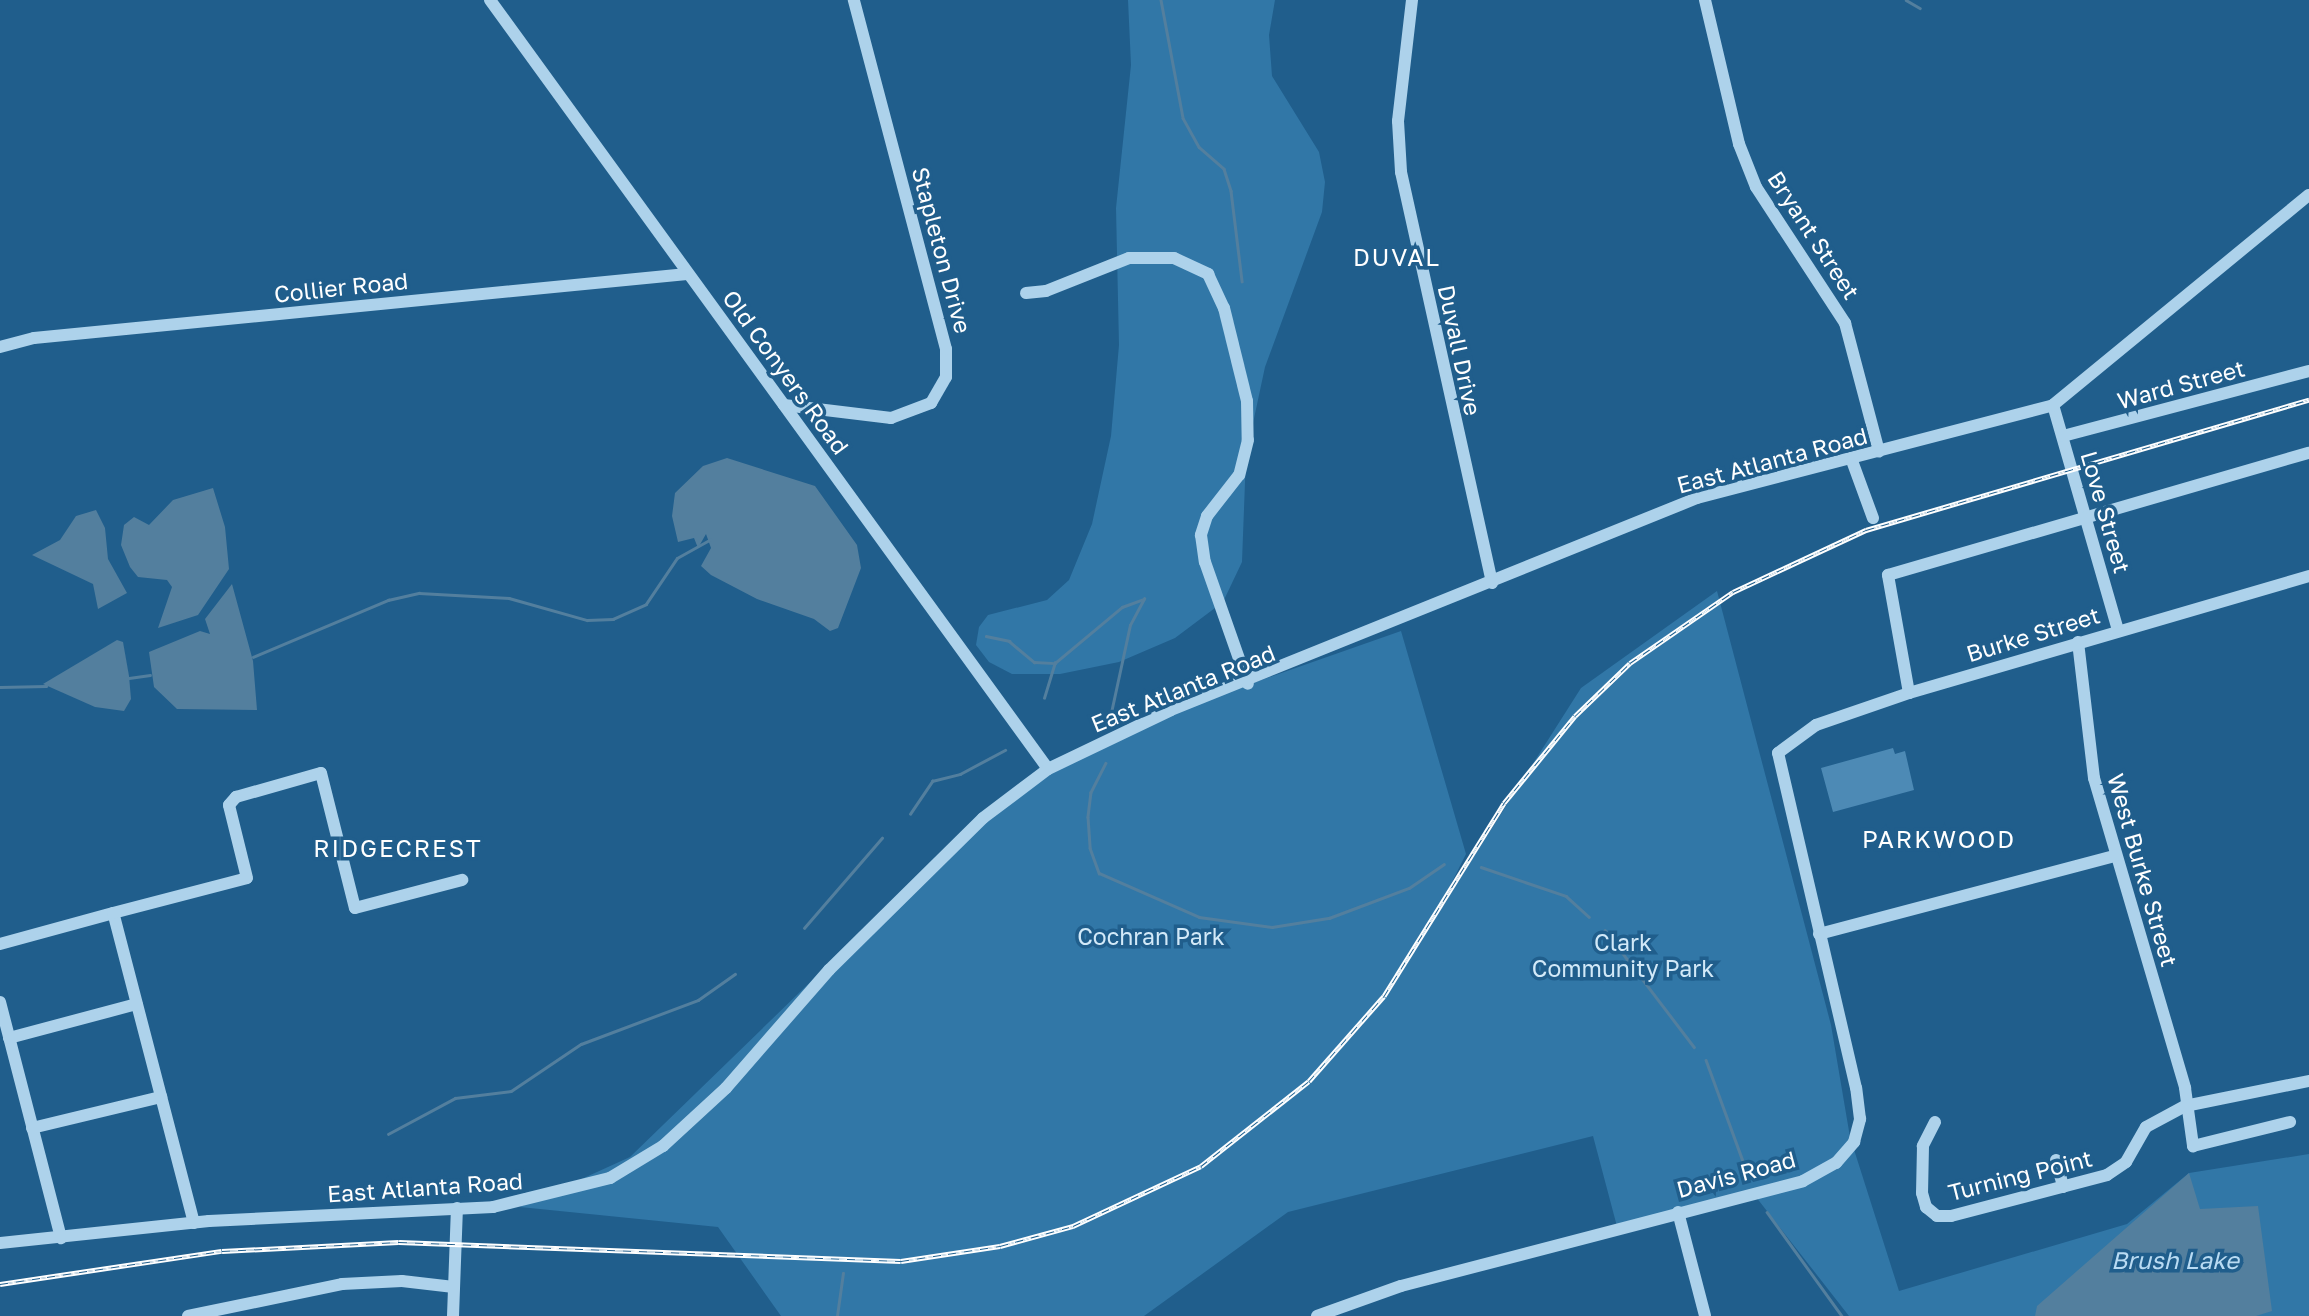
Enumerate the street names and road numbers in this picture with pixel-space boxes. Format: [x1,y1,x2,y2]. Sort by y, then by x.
street label: Stapleton Drive [907,164,977,336]
street label: Bryant Street [1762,166,1866,304]
street label: Collier Road [273,266,409,308]
street label: Duvall Drive [1433,282,1487,418]
street label: Old Conyers Road [717,285,855,459]
street label: Ward Street [2114,354,2248,414]
street label: East Atlanta Road [1674,421,1870,499]
street label: Love Street [2075,448,2137,576]
street label: Burke Street [1963,601,2103,667]
street label: East Atlanta Road [1087,638,1279,738]
street label: West Burke Street [2102,770,2184,970]
street label: Turning Point [1945,1144,2095,1206]
street label: Davis Road [1674,1145,1798,1203]
street label: East Atlanta Road [326,1166,524,1208]

